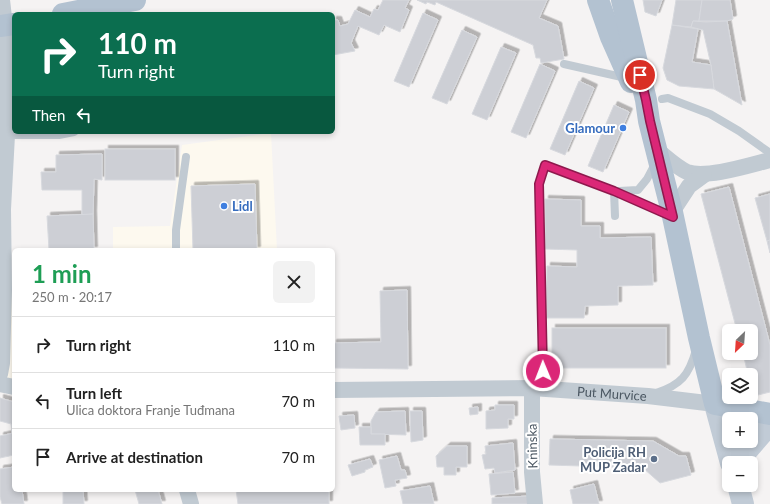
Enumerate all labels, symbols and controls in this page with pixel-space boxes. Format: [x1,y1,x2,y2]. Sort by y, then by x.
text: 110 m [98,26,177,60]
icon: right [32,28,84,80]
pin [623,58,657,92]
text: Turn right [98,60,175,82]
icon: arrive [629,64,651,86]
icon: left [73,104,95,126]
text: Then [32,106,65,124]
place label: Glamour [565,120,615,136]
marker: Glamour [618,123,628,133]
place label: Lidl [232,198,253,214]
marker: Lidl [219,201,229,211]
text: 1 min [32,259,92,288]
button: close [273,261,315,303]
text: 250 m · 20:17 [32,289,112,305]
north arrow [722,324,758,360]
map controls [722,324,758,492]
icon: right [32,334,54,356]
text: Turn right [66,336,131,354]
text: 110 m [273,336,315,354]
position arrow [522,350,564,392]
button: layers [722,368,758,404]
street label: Put Murvice [576,383,647,404]
text: Turn left [66,384,122,402]
icon: left [32,390,54,412]
text: 70 m [281,392,315,410]
text: Ulica doktora Franje Tuđmana [66,402,235,418]
button: + [722,412,758,448]
street label: Kninska [524,423,540,469]
place label: Policija RH MUP Zadar [580,444,646,475]
icon: arrive [32,446,54,468]
text: Arrive at destination [66,448,203,466]
text: 70 m [281,448,315,466]
marker: Policija RH MUP Zadar [649,454,659,464]
button: − [722,456,758,492]

